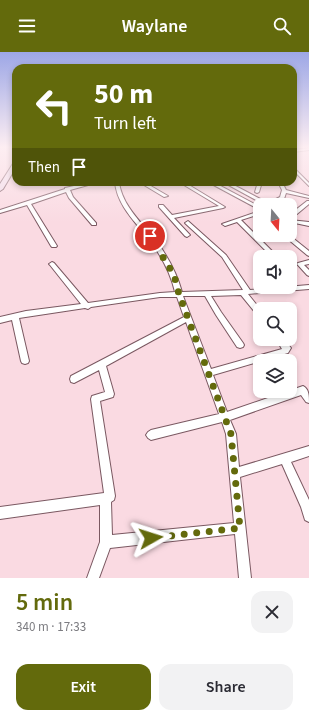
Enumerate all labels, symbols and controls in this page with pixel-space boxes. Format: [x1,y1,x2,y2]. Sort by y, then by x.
text: Waylane [122,14,187,39]
icon: menu [16,15,38,37]
icon: search [271,15,293,37]
text: 50 m [94,74,153,114]
icon: left [28,80,80,132]
text: Turn left [94,111,156,136]
icon: arrive [68,156,90,178]
text: Then [28,157,60,178]
north arrow [253,198,297,242]
map controls [253,198,297,398]
pin [133,219,167,253]
icon: arrive [139,225,161,247]
button: sound [253,250,297,294]
button: search [253,302,297,346]
button: layers [253,354,297,398]
position arrow [130,517,172,559]
text: 5 min [16,585,73,620]
button: close [251,591,293,633]
text: 340 m · 17:33 [16,618,86,636]
button: Exit [16,664,151,710]
button: Share [159,664,293,710]

